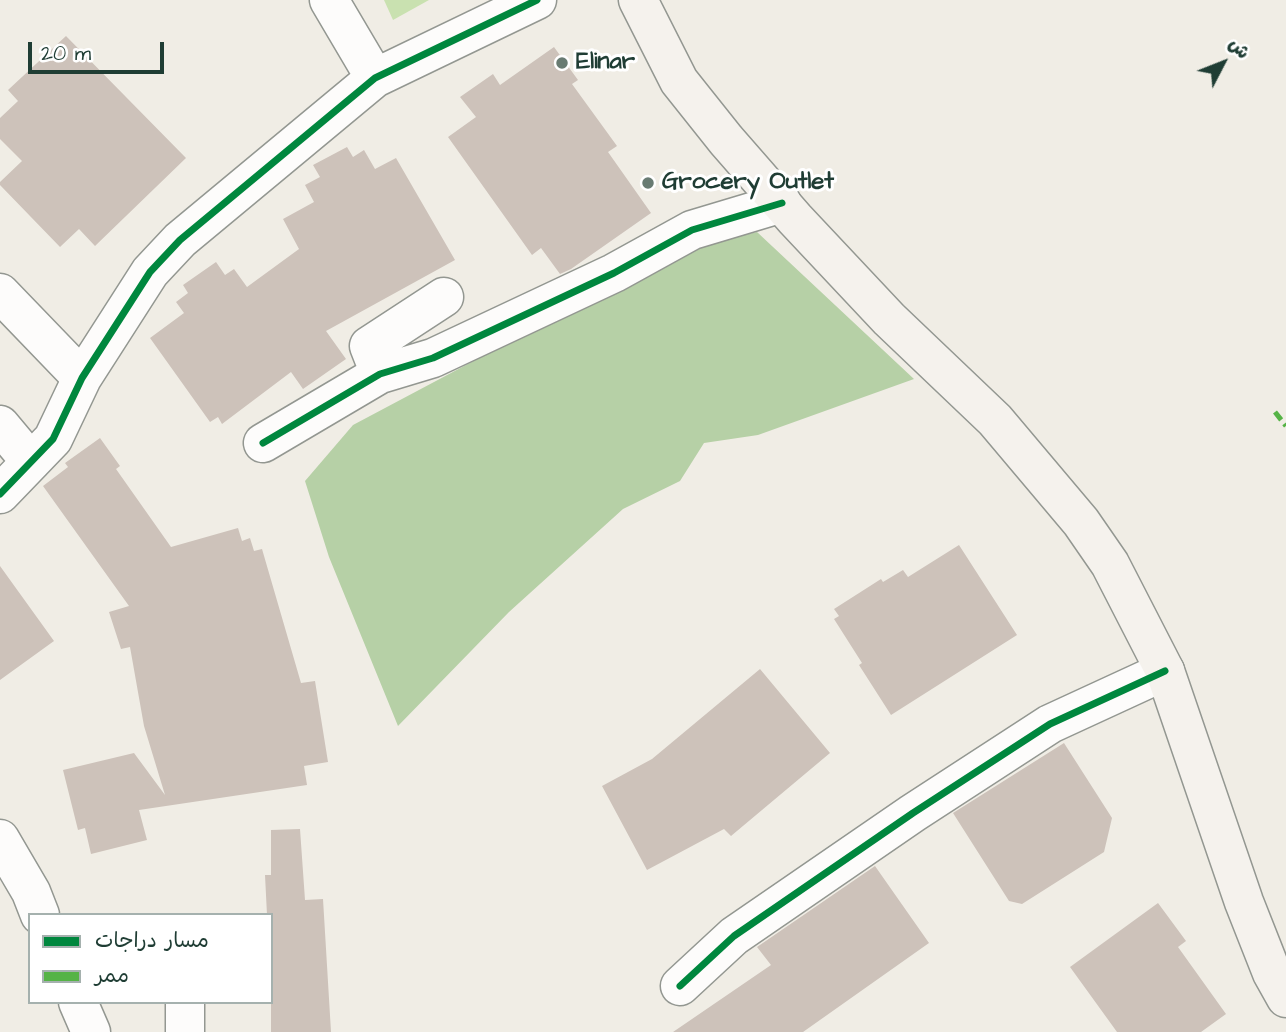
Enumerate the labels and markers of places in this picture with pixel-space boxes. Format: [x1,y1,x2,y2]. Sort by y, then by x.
place label: Elinar [576,49,635,77]
marker: Elinar [554,55,570,71]
place label: Grocery Outlet [662,169,834,197]
marker: Grocery Outlet [640,175,656,191]

